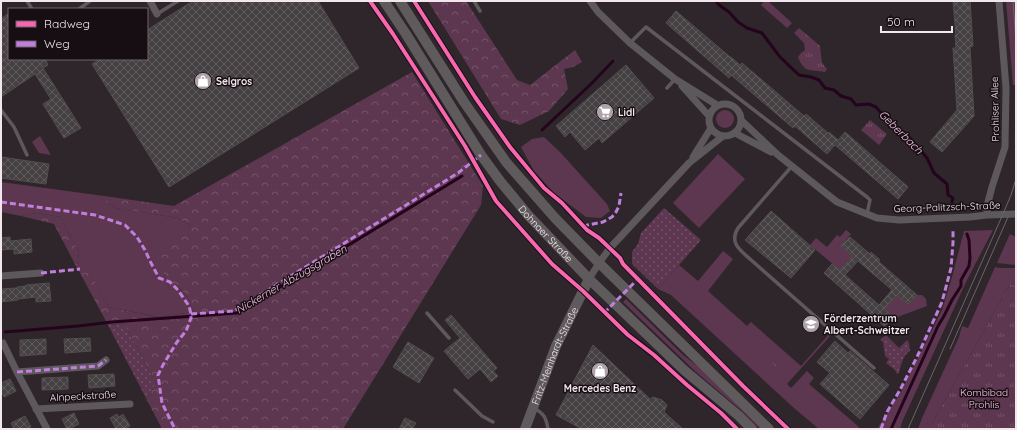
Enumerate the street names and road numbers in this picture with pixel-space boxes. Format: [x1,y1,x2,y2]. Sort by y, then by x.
street label: Prohliser Allee [988,76,1002,142]
street label: Georg-Palitzsch-Straße [893,199,1001,215]
street label: Dohnaer Straße [516,202,576,265]
street label: Fritz-Meinhardt-Straße [528,304,581,406]
street label: Alnpeckstraße [50,388,117,404]

